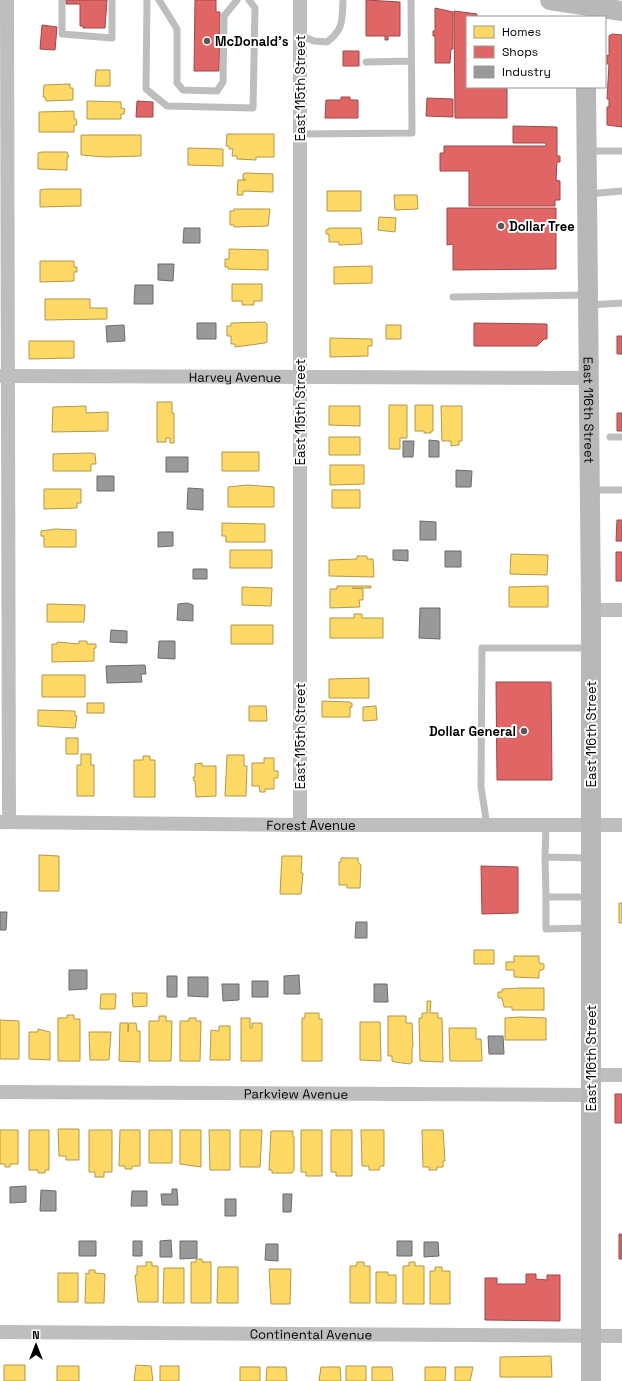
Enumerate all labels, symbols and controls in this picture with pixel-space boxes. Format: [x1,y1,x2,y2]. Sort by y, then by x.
legend [466,16,606,88]
text: Homes [502,24,541,40]
place label: McDonald's [215,33,289,50]
street label: East 115th Street [292,35,309,141]
marker: McDonald's [202,36,212,46]
text: Shops [502,44,538,60]
text: Industry [502,64,551,80]
place label: Dollar Tree [509,218,575,235]
marker: Dollar Tree [496,221,506,231]
street label: East 116th Street [580,357,598,463]
street label: East 115th Street [292,359,309,465]
street label: Harvey Avenue [189,368,281,385]
street label: East 116th Street [583,681,600,787]
street label: East 115th Street [292,683,309,789]
place label: Dollar General [429,723,516,740]
marker: Dollar General [519,726,529,736]
street label: Forest Avenue [266,816,356,834]
street label: East 116th Street [583,1005,600,1111]
street label: Parkview Avenue [244,1085,348,1102]
north arrow [16,1325,56,1365]
street label: Continental Avenue [250,1325,372,1343]
text: N [32,1328,40,1342]

